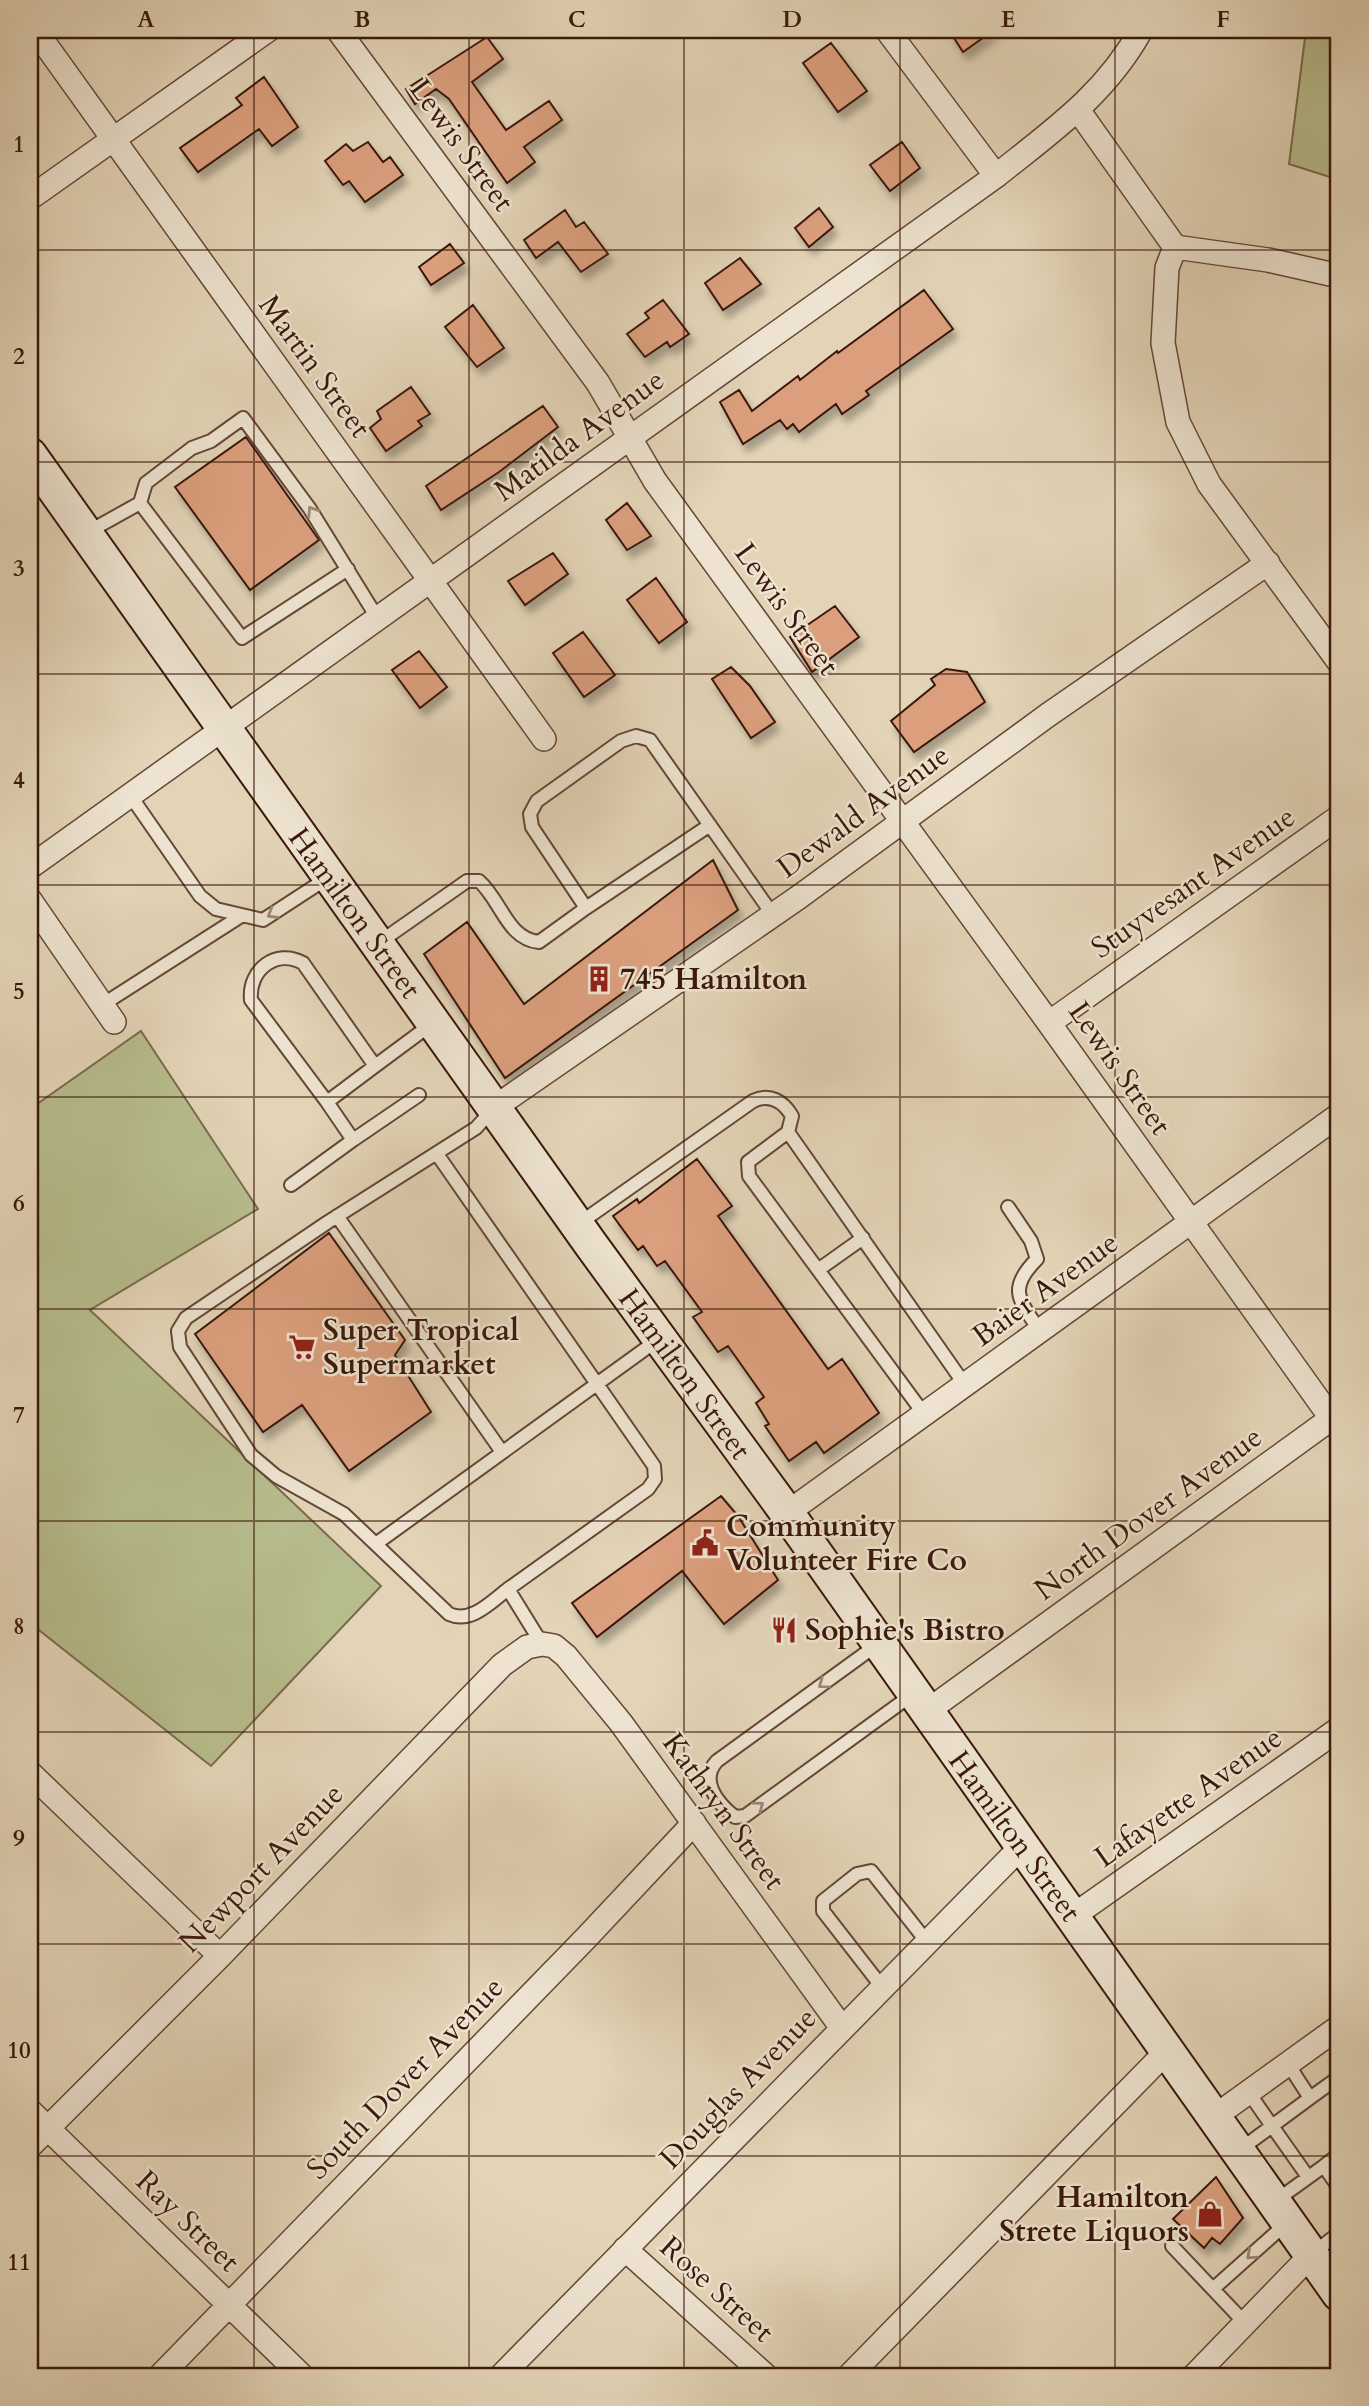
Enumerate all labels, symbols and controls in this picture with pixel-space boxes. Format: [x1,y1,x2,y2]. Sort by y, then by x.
text: A [137,4,155,35]
text: B [354,4,370,35]
text: C [568,4,586,35]
text: D [782,4,802,35]
text: E [1001,4,1015,35]
text: F [1216,4,1230,35]
street label: Lewis Street [400,71,524,220]
text: 1 [13,129,25,160]
street label: Martin Street [249,287,381,446]
text: 2 [13,341,25,372]
street label: Matilda Avenue [486,360,673,511]
one-way arrow [307,506,320,519]
street label: Lewis Street [725,535,849,684]
text: 3 [13,553,25,584]
street label: Dewald Avenue [769,735,958,888]
text: 4 [13,765,25,796]
street label: Stuyvesant Avenue [1083,797,1304,968]
street label: Hamilton Street [279,819,431,1008]
one-way arrow [267,905,280,918]
place label: 745 Hamilton [620,959,807,1000]
building icon: 745 Hamilton [584,964,614,994]
text: 5 [13,976,25,1007]
street label: Lewis Street [1058,993,1181,1144]
text: 6 [13,1188,25,1219]
street label: Baier Avenue [964,1222,1127,1356]
street label: Hamilton Street [609,1280,761,1469]
place label: Super Tropical Supermarket [323,1310,519,1385]
supermarket icon: Super Tropical Supermarket [287,1332,317,1362]
text: 7 [13,1400,25,1431]
street label: North Dover Avenue [1026,1417,1271,1610]
place label: Community Volunteer Fire Co [726,1506,967,1581]
public building icon: Community Volunteer Fire Co [690,1528,720,1558]
place label: Sophie's Bistro [805,1610,1005,1651]
text: 8 [13,1611,25,1642]
restaurant icon: Sophie's Bistro [769,1615,799,1645]
one-way arrow [818,1676,831,1688]
street label: Lafayette Avenue [1086,1717,1290,1877]
street label: Kathryn Street [653,1724,795,1899]
street label: Hamilton Street [939,1742,1091,1931]
street label: Newport Avenue [170,1775,353,1962]
one-way arrow [752,1801,764,1814]
text: 9 [13,1823,25,1854]
street label: South Dover Avenue [298,1968,513,2189]
street label: Douglas Avenue [651,1999,826,2178]
text: 10 [7,2035,31,2066]
street label: Ray Street [127,2162,249,2282]
place label: Hamilton Strete Liquors [999,2177,1189,2252]
shop icon: Hamilton Strete Liquors [1195,2199,1225,2229]
street label: Rose Street [651,2227,783,2352]
text: 11 [7,2247,31,2278]
one-way arrow [1246,2247,1259,2259]

